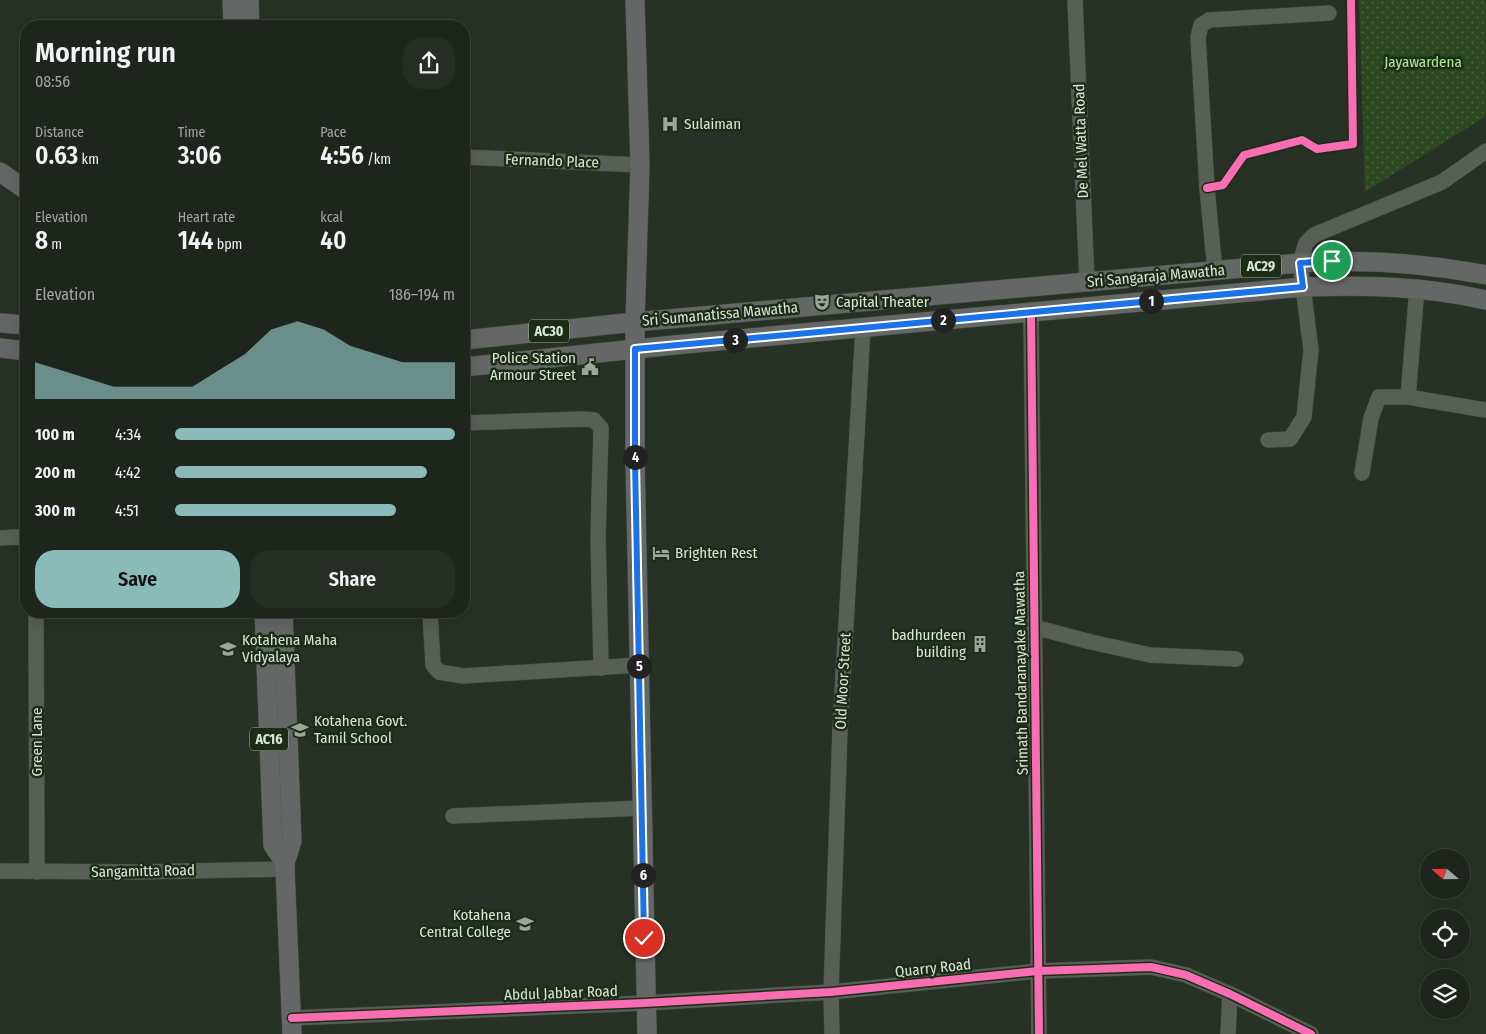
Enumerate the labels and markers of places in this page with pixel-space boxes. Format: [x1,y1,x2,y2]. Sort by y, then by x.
hospital icon: Sulaiman [660,114,680,134]
place label: Sulaiman [684,115,741,133]
pin [1311,240,1353,282]
pin: 1 [1138,288,1164,314]
theatre icon: Capital Theater [812,292,832,312]
place label: Capital Theater [836,293,930,311]
pin: 2 [930,308,956,332]
pin: 3 [722,328,748,352]
place label: Police Station Armour Street [490,349,576,384]
public building icon: Police Station Armour Street [580,357,600,377]
pin: 4 [622,444,648,470]
hotel icon: Brighten Rest [651,543,671,563]
place label: Brighten Rest [675,544,757,562]
place label: badhurdeen building [891,626,966,661]
place label: Kotahena Maha Vidyalaya [242,631,337,666]
building icon: badhurdeen building [970,634,990,654]
school or university icon: Kotahena Maha Vidyalaya [218,639,238,659]
pin: 5 [626,654,652,678]
place label: Kotahena Govt. Tamil School [314,712,407,747]
school or university icon: Kotahena Govt. Tamil School [290,720,310,740]
pin: 6 [630,862,656,888]
place label: Kotahena Central College [419,906,511,941]
school or university icon: Kotahena Central College [515,914,535,934]
pin [623,917,665,959]

